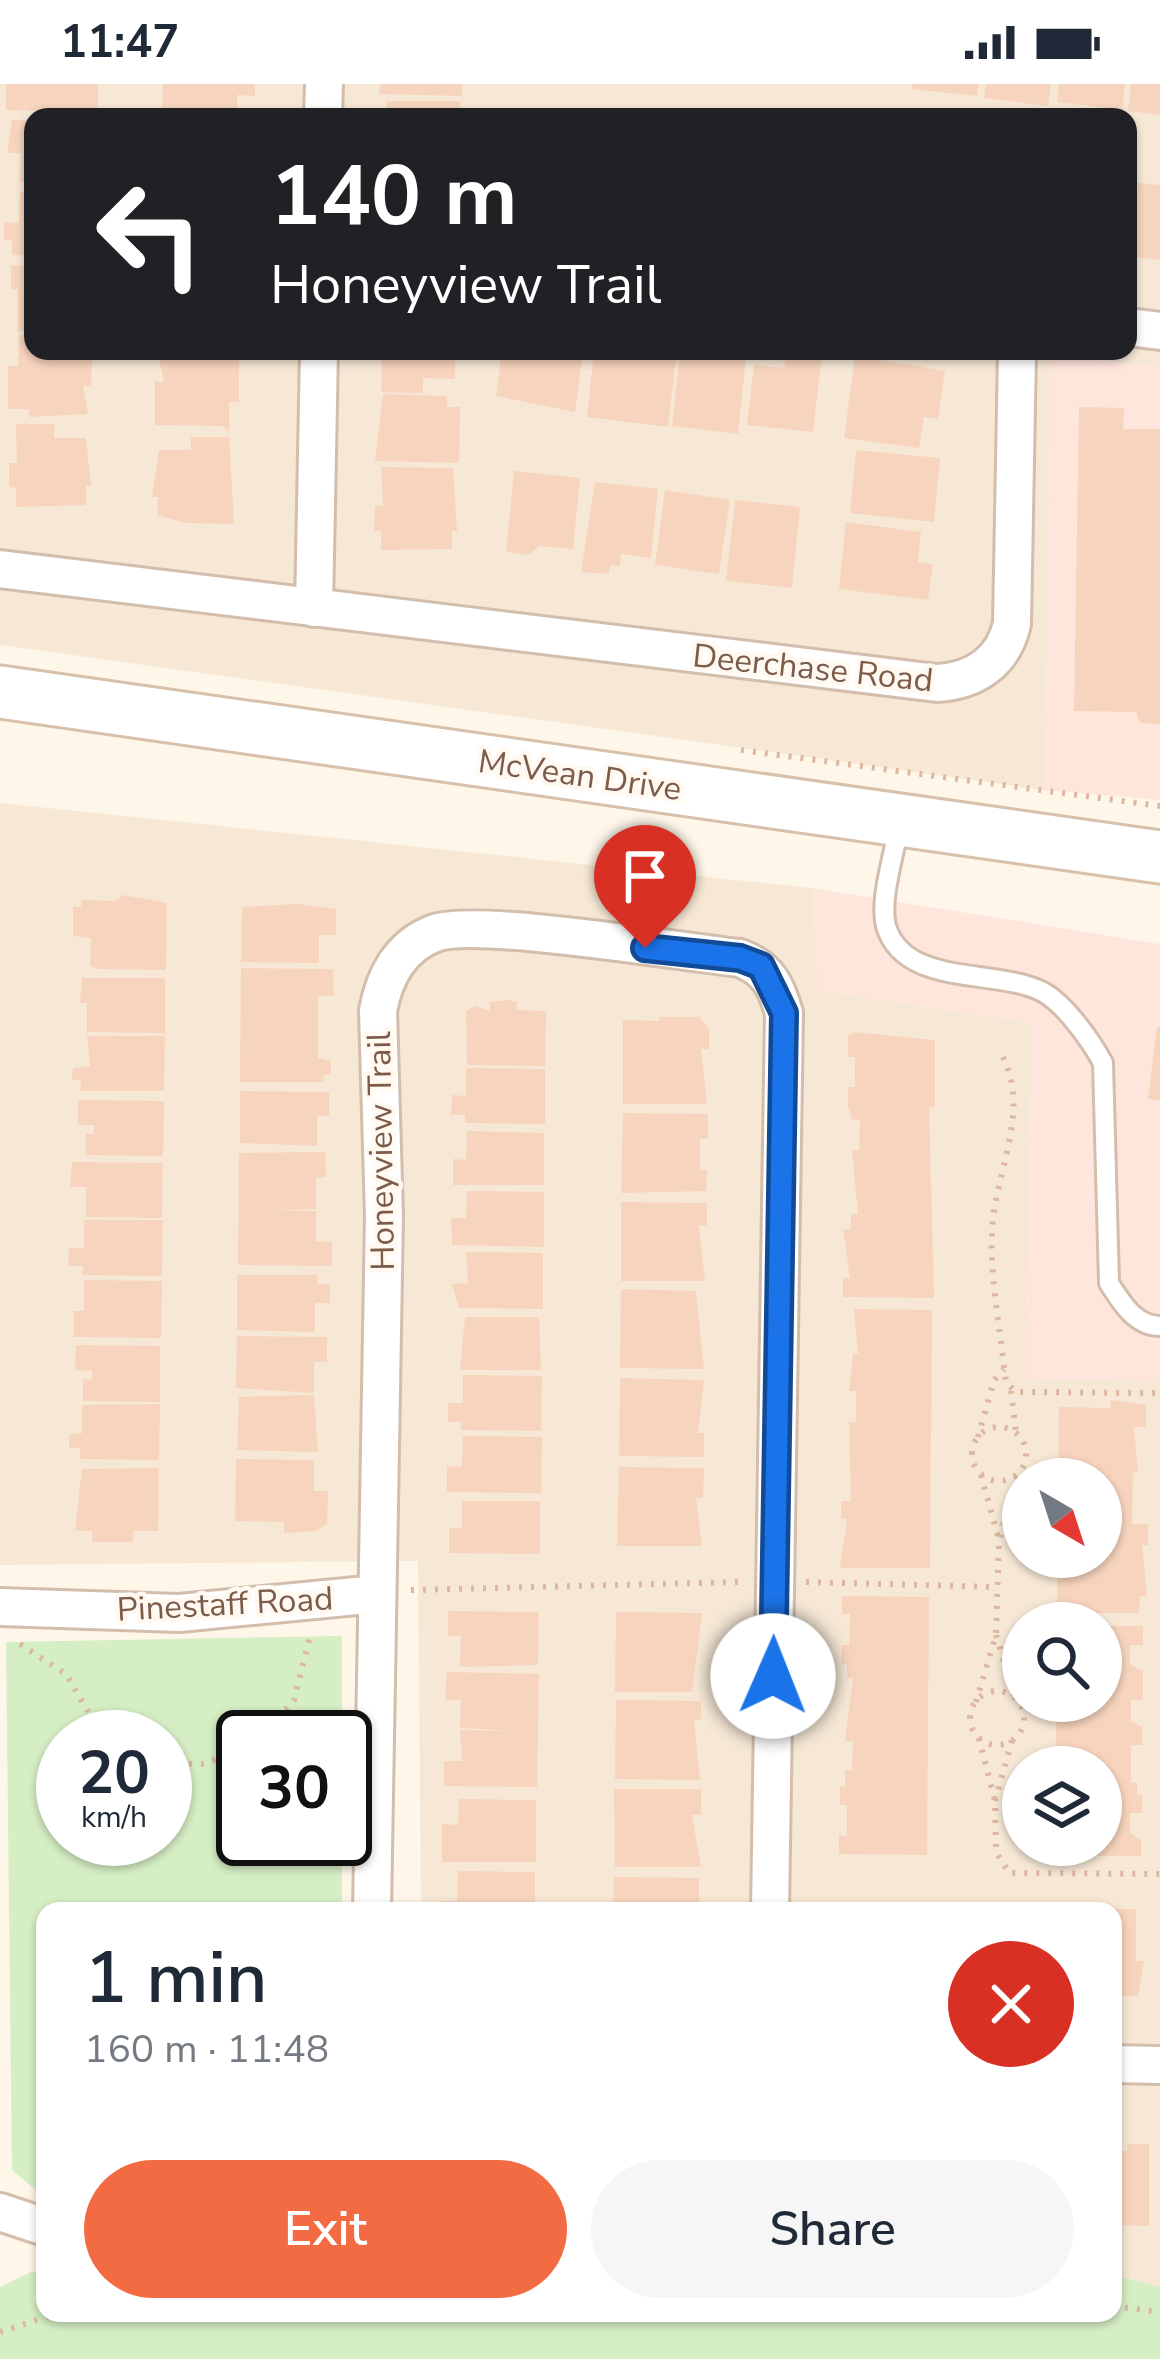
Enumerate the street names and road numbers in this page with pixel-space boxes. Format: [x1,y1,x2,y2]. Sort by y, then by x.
street label: Deerchase Road [690,633,935,703]
street label: McVean Drive [475,739,684,812]
street label: Honeyview Trail [357,1031,406,1271]
street label: Pinestaff Road [116,1576,334,1633]

